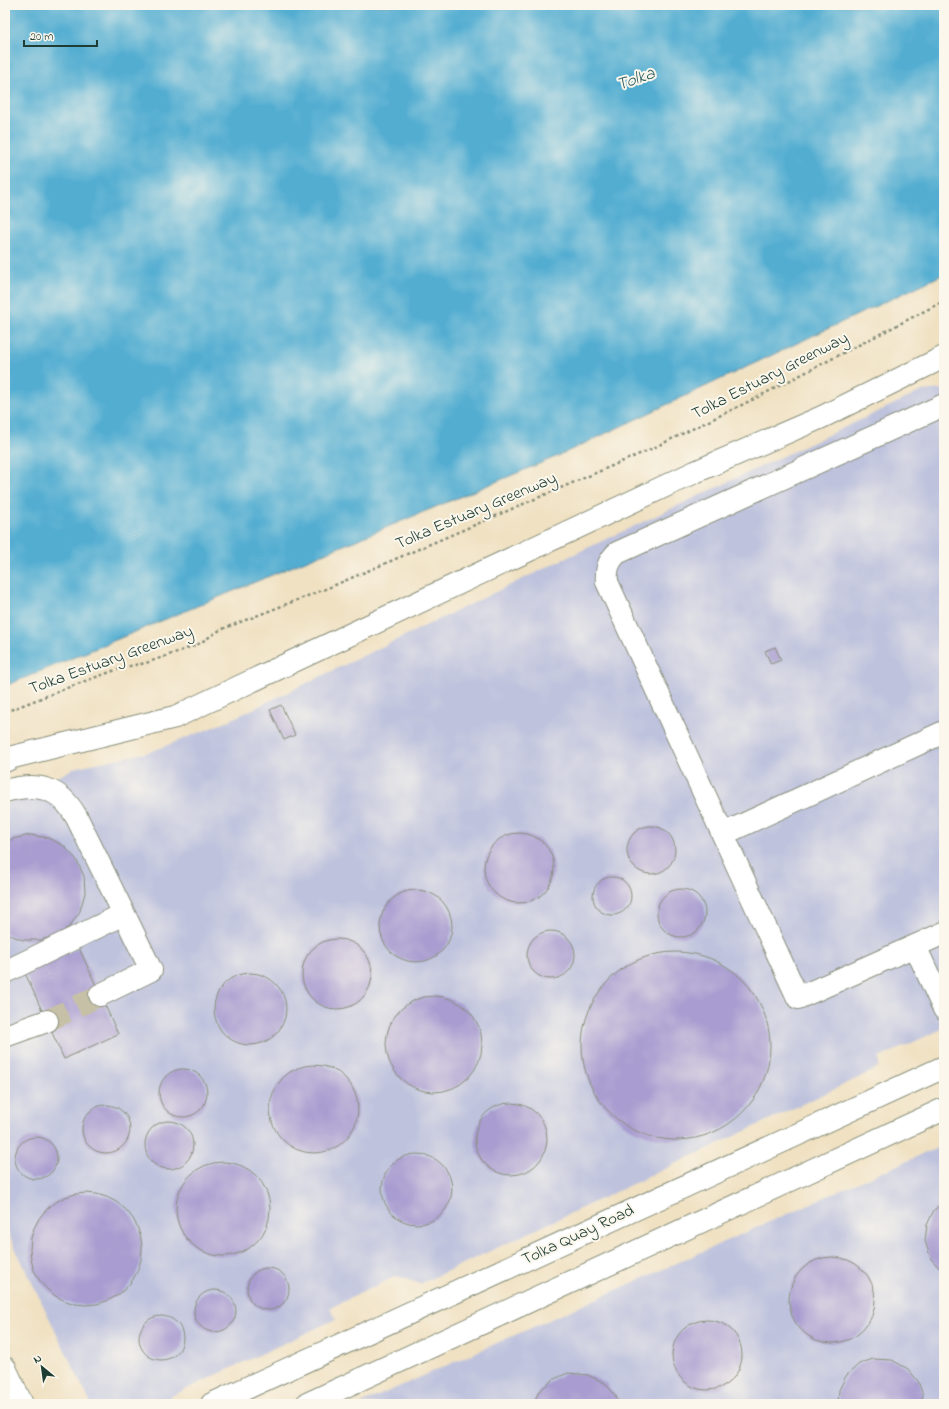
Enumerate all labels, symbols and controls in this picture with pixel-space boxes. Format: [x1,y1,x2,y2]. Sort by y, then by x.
scale bar [24,22,97,48]
text: 20 m [30,28,53,46]
water label: Tolka [613,61,659,99]
street label: Tolka Estuary Greenway [687,326,853,427]
street label: Tolka Estuary Greenway [392,466,561,557]
street label: Tolka Estuary Greenway [25,619,197,702]
street label: Tolka Quay Road [518,1198,639,1273]
north arrow [22,1347,62,1387]
text: N [31,1350,45,1368]

